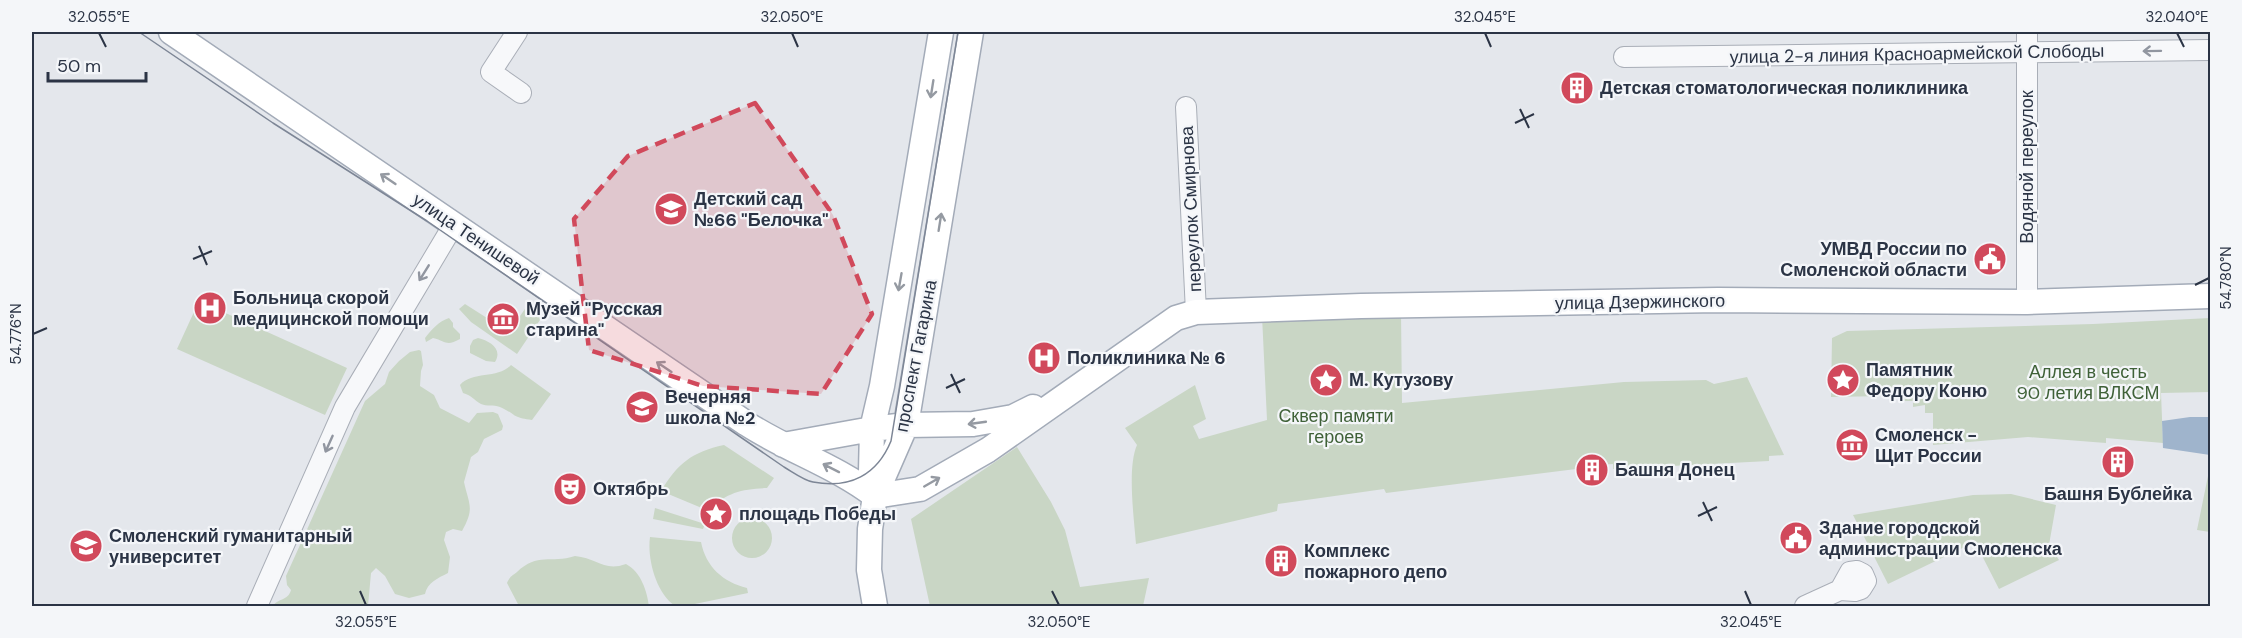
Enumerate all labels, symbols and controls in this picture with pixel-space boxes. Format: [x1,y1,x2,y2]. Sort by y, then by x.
text: 32.055°E [68,7,130,27]
text: 32.050°E [760,7,824,27]
text: 32.045°E [1454,7,1516,27]
text: 32.040°E [2145,7,2209,27]
street label: улица 2-я линия Красноармейской Слободы [1729,39,2105,69]
scale bar [48,45,146,83]
one-way arrow [2143,45,2163,57]
text: 50 m [57,54,101,78]
building icon: Детская стоматологическая поликлиника [1559,70,1595,106]
place label: Детская стоматологическая поликлиника [1600,76,1969,100]
one-way arrow [926,79,937,99]
street label: Водяной переулок [2015,90,2039,244]
street label: переулок Смирнова [1175,124,1207,293]
one-way arrow [380,173,397,186]
place label: Детский сад №66 "Белочка" [694,187,829,232]
street label: улица Тенишевой [408,188,544,290]
school or university icon: Детский сад №66 "Белочка" [653,191,689,227]
one-way arrow [935,213,946,233]
place label: УМВД России по Смоленской области [1780,237,1967,282]
public building icon: УМВД России по Смоленской области [1972,241,2008,277]
text: 54.780°N [2216,246,2236,310]
one-way arrow [417,264,429,281]
one-way arrow [894,271,905,291]
street label: проспект Гагарина [889,277,943,434]
place label: Больница скорой медицинской помощи [233,286,429,331]
street label: улица Дзержинского [1555,289,1725,315]
hospital icon: Больница скорой медицинской помощи [192,290,228,326]
place label: Музей "Русская старина" [526,297,663,342]
museum icon: Музей "Русская старина" [485,301,521,337]
text: 54.776°N [6,303,26,365]
hospital icon: Поликлиника № 6 [1026,340,1062,376]
place label: Поликлиника № 6 [1067,346,1226,370]
place label: Памятник Федору Коню [1866,358,1987,403]
park label: Аллея в честь 90 летия ВЛКСМ [2017,360,2159,405]
one-way arrow [656,361,672,373]
place icon: М. Кутузову [1308,362,1344,398]
place icon: Памятник Федору Коню [1825,362,1861,398]
place label: М. Кутузову [1349,368,1453,392]
place label: Вечерняя школа №2 [665,385,755,430]
school or university icon: Вечерняя школа №2 [624,389,660,425]
park label: Сквер памяти героев [1278,404,1394,449]
one-way arrow [968,418,987,429]
place label: Смоленск - Щит России [1875,423,1982,468]
museum icon: Смоленск - Щит России [1834,427,1870,463]
one-way arrow [323,434,334,452]
building icon: Башня Бублейка [2100,444,2136,480]
building icon: Башня Донец [1574,452,1610,488]
place label: Башня Донец [1615,458,1735,482]
one-way arrow [822,462,840,473]
theatre icon: Октябрь [552,471,588,507]
one-way arrow [923,476,940,488]
place label: Октябрь [593,477,669,501]
place label: Башня Бублейка [2044,482,2193,506]
place icon: площадь Победы [698,496,734,532]
place label: площадь Победы [739,502,896,526]
place label: Здание городской администрации Смоленска [1819,516,2063,561]
public building icon: Здание городской администрации Смоленска [1778,520,1814,556]
place label: Смоленский гуманитарный университет [109,524,353,569]
school or university icon: Смоленский гуманитарный университет [68,528,104,564]
place label: Комплекс пожарного депо [1304,539,1447,584]
building icon: Комплекс пожарного депо [1263,543,1299,579]
text: 32.055°E [335,612,397,632]
text: 32.050°E [1027,612,1091,632]
text: 32.045°E [1720,612,1782,632]

